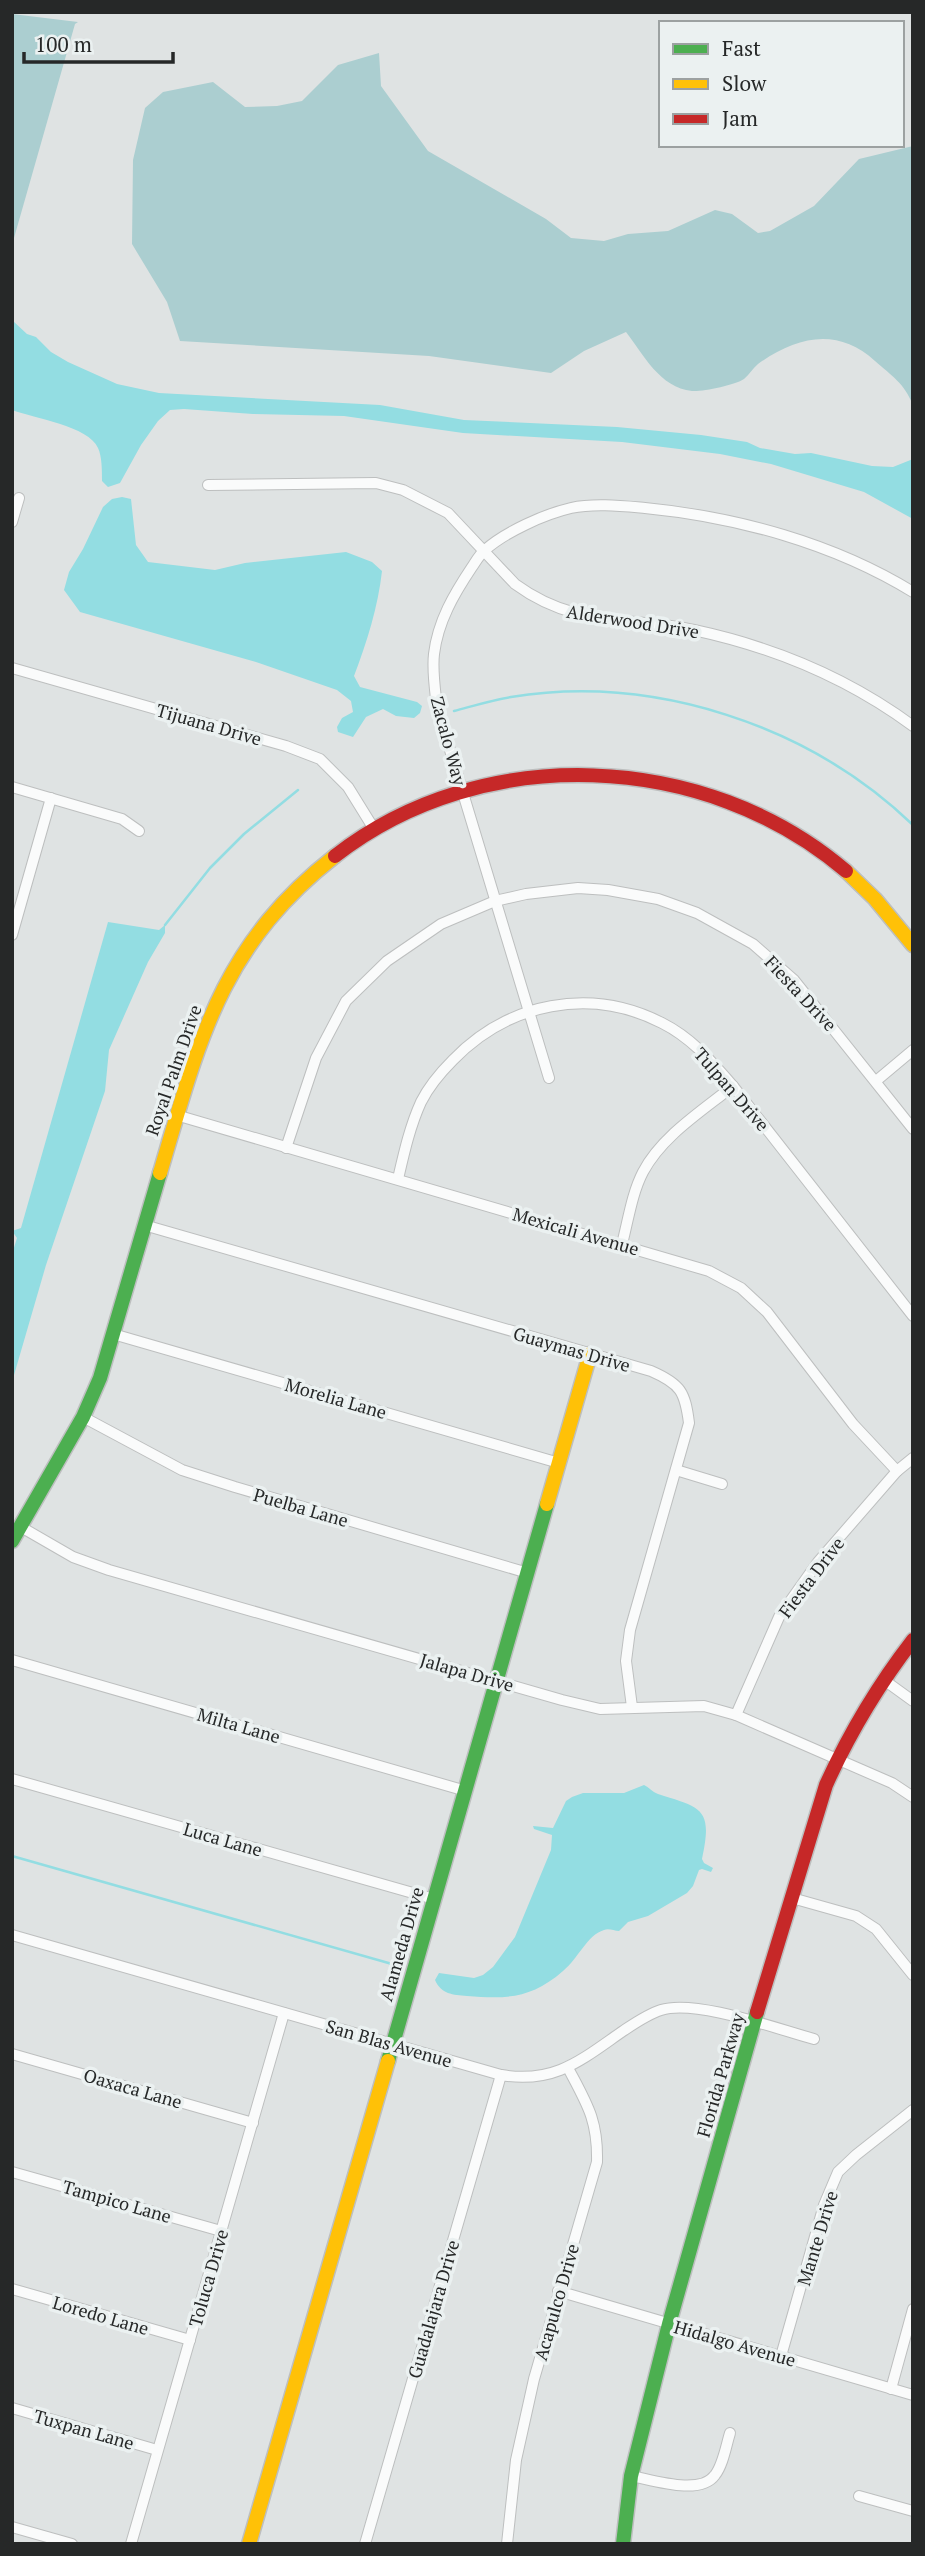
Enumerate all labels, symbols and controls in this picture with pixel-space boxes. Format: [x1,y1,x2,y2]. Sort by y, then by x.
scale bar [24,21,173,65]
legend [659,21,904,147]
text: 100 m [35,30,92,58]
text: Fast [722,34,761,62]
text: Slow [722,69,767,97]
text: Jam [722,104,758,132]
street label: Alderwood Drive [565,599,701,643]
street label: Zacalo Way [426,694,473,789]
street label: Tijuana Drive [154,698,264,750]
street label: Fiesta Drive [760,950,842,1036]
street label: Royal Palm Drive [139,1001,207,1139]
street label: Tulpan Drive [689,1042,775,1136]
street label: Mexicali Avenue [510,1201,642,1261]
street label: Guaymas Drive [511,1321,633,1377]
street label: Morelia Lane [282,1372,390,1424]
street label: Puelba Lane [251,1482,351,1532]
street label: Fiesta Drive [773,1532,849,1622]
street label: Jalapa Drive [417,1647,517,1697]
street label: Milta Lane [195,1702,283,1748]
street label: Luca Lane [181,1816,265,1862]
street label: Alameda Drive [373,1884,429,2004]
street label: Florida Parkway [691,2009,749,2140]
street label: San Blas Avenue [323,2014,455,2072]
street label: Oaxaca Lane [81,2062,185,2114]
street label: Tampico Lane [60,2174,174,2228]
street label: Mante Drive [791,2187,843,2289]
street label: Toluca Drive [183,2226,233,2330]
street label: Guadalajara Drive [402,2237,464,2381]
street label: Acapulco Drive [528,2241,584,2363]
street label: Loredo Lane [50,2290,152,2340]
street label: Hidalgo Avenue [671,2314,799,2372]
street label: Tuxpan Lane [31,2403,137,2455]

